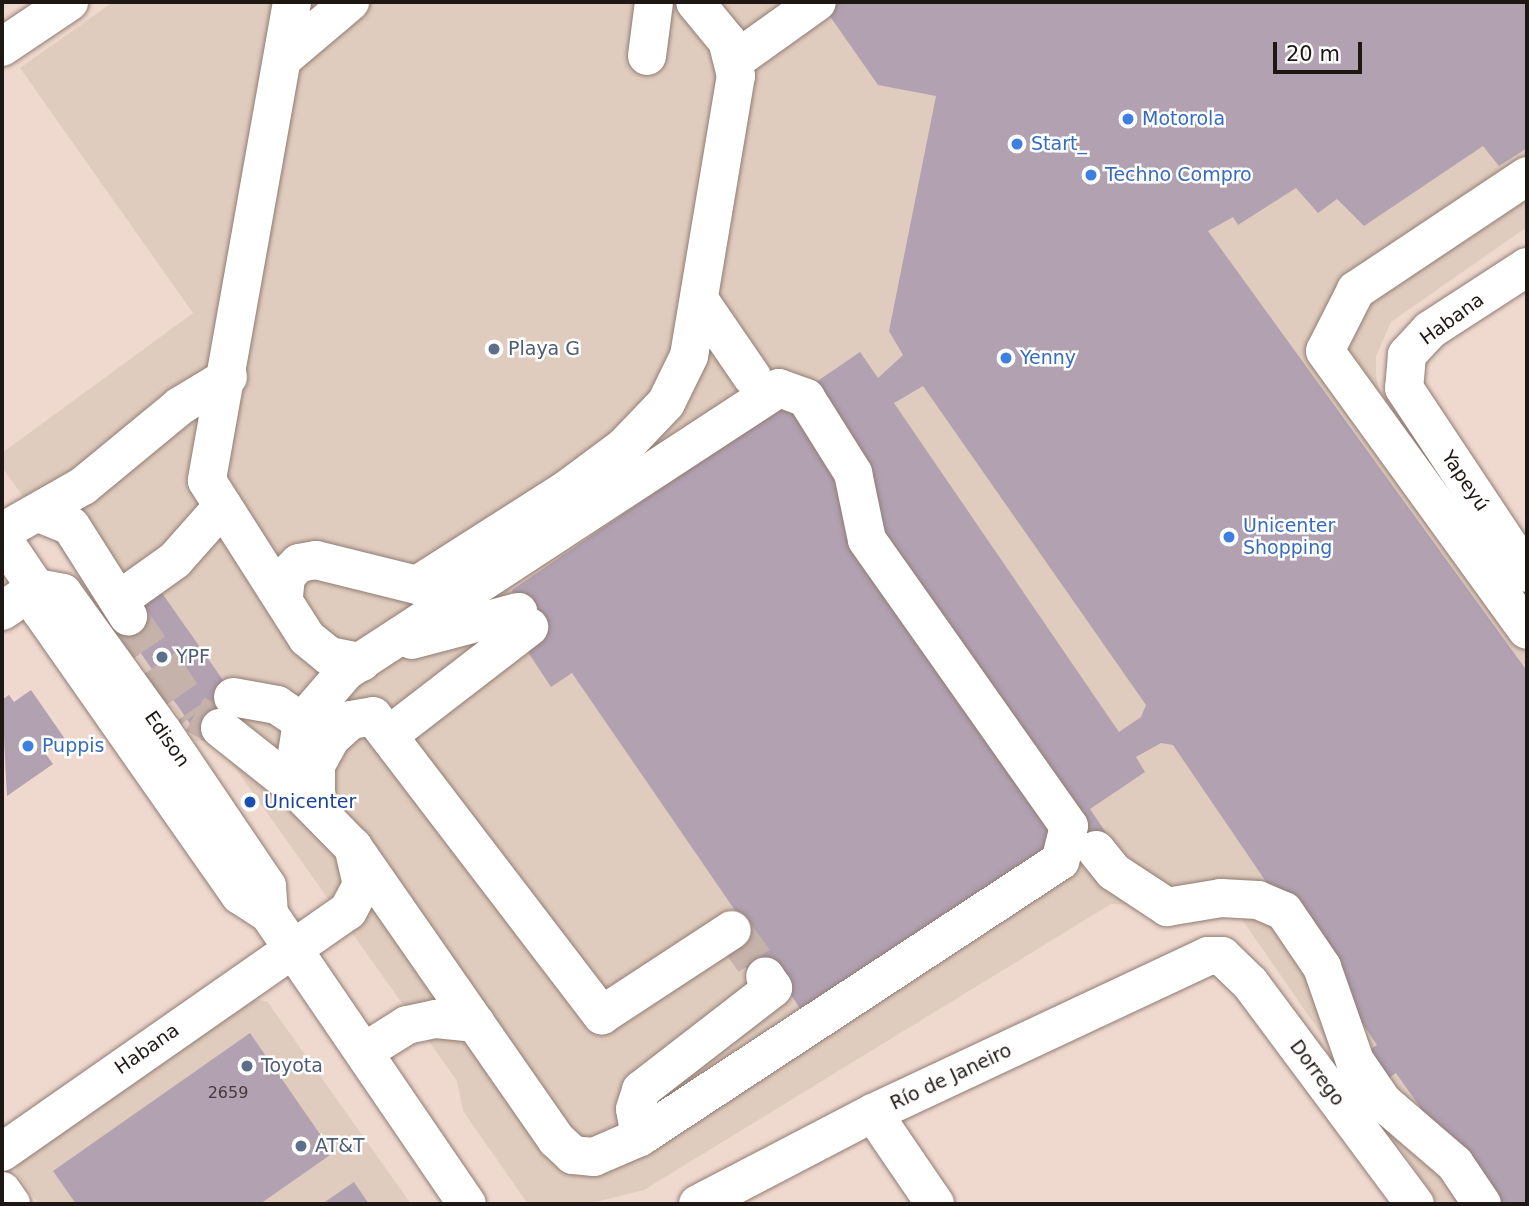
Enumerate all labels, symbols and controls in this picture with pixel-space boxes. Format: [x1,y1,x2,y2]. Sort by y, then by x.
scale bar [1277,28,1366,72]
text: 20 m [1286,42,1340,66]
place label: Motorola [1142,108,1225,130]
marker: Motorola [1120,111,1136,127]
place label: Start_ [1031,133,1087,155]
marker: Start_ [1009,136,1025,152]
place label: Techno Compro [1105,164,1252,186]
marker: Techno Compro [1083,167,1099,183]
street label: Habana [1416,288,1488,350]
place label: Playa G [508,338,580,360]
marker: Playa G [486,341,502,357]
place label: Yenny [1020,347,1076,369]
marker: Yenny [998,350,1014,366]
street label: Yapeyú [1437,447,1493,515]
place label: Unicenter Shopping [1243,515,1335,559]
marker: Unicenter Shopping [1221,529,1237,545]
place label: YPF [176,646,210,668]
marker: YPF [154,649,170,665]
street label: Edison [140,707,194,771]
place label: Puppis [42,735,104,757]
marker: Puppis [20,738,36,754]
place label: Unicenter [264,791,356,813]
marker: Unicenter [242,794,258,810]
street label: Habana [110,1019,184,1079]
street label: Dorrego [1285,1036,1349,1110]
street label: Río de Janeiro [887,1039,1015,1115]
place label: Toyota [261,1055,323,1077]
marker: Toyota [239,1058,255,1074]
house number: 2659 [208,1083,248,1103]
place label: AT&T [315,1135,365,1157]
marker: AT&T [293,1138,309,1154]

